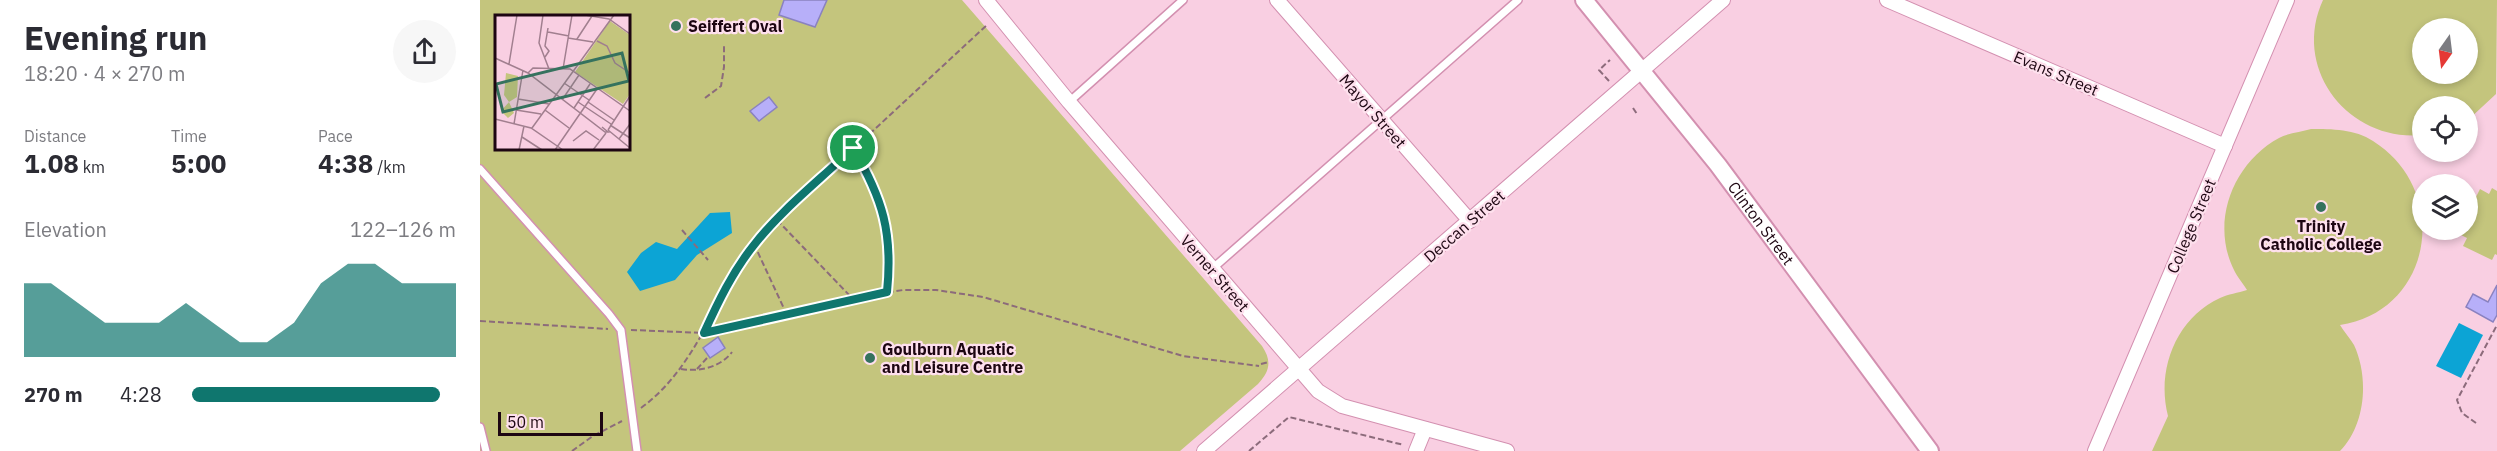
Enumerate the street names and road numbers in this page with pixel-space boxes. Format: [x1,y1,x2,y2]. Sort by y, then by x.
street label: Evans Street [2011,46,2101,100]
street label: Mayor Street [1335,70,1411,152]
street label: College Street [2162,176,2220,276]
street label: Clinton Street [1724,178,1799,269]
street label: Deccan Street [1419,185,1509,267]
street label: Verner Street [1176,230,1254,316]

